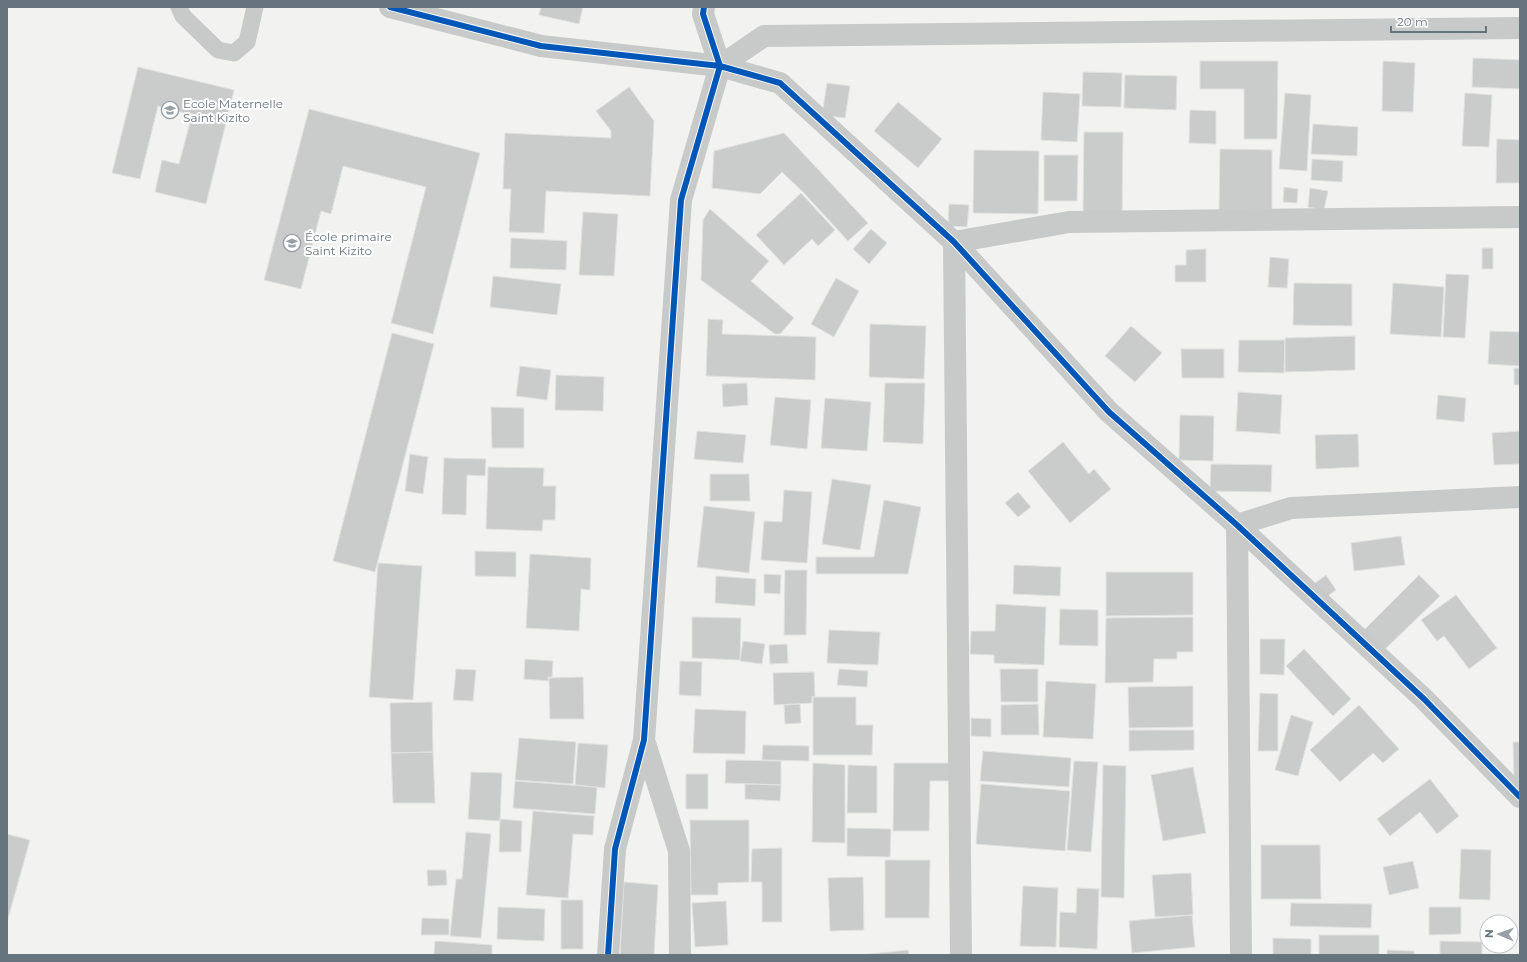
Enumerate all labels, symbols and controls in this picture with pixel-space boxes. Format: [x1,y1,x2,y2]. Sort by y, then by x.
scale bar [1391,8,1486,34]
text: 20 m [1397,14,1428,29]
place label: Ecole Maternelle Saint Kizito [183,96,283,125]
school or university icon: Ecole Maternelle Saint Kizito [160,100,180,120]
place label: École primaire Saint Kizito [305,229,392,258]
school or university icon: École primaire Saint Kizito [282,233,302,253]
north arrow [1479,914,1519,954]
text: N [1482,929,1496,938]

